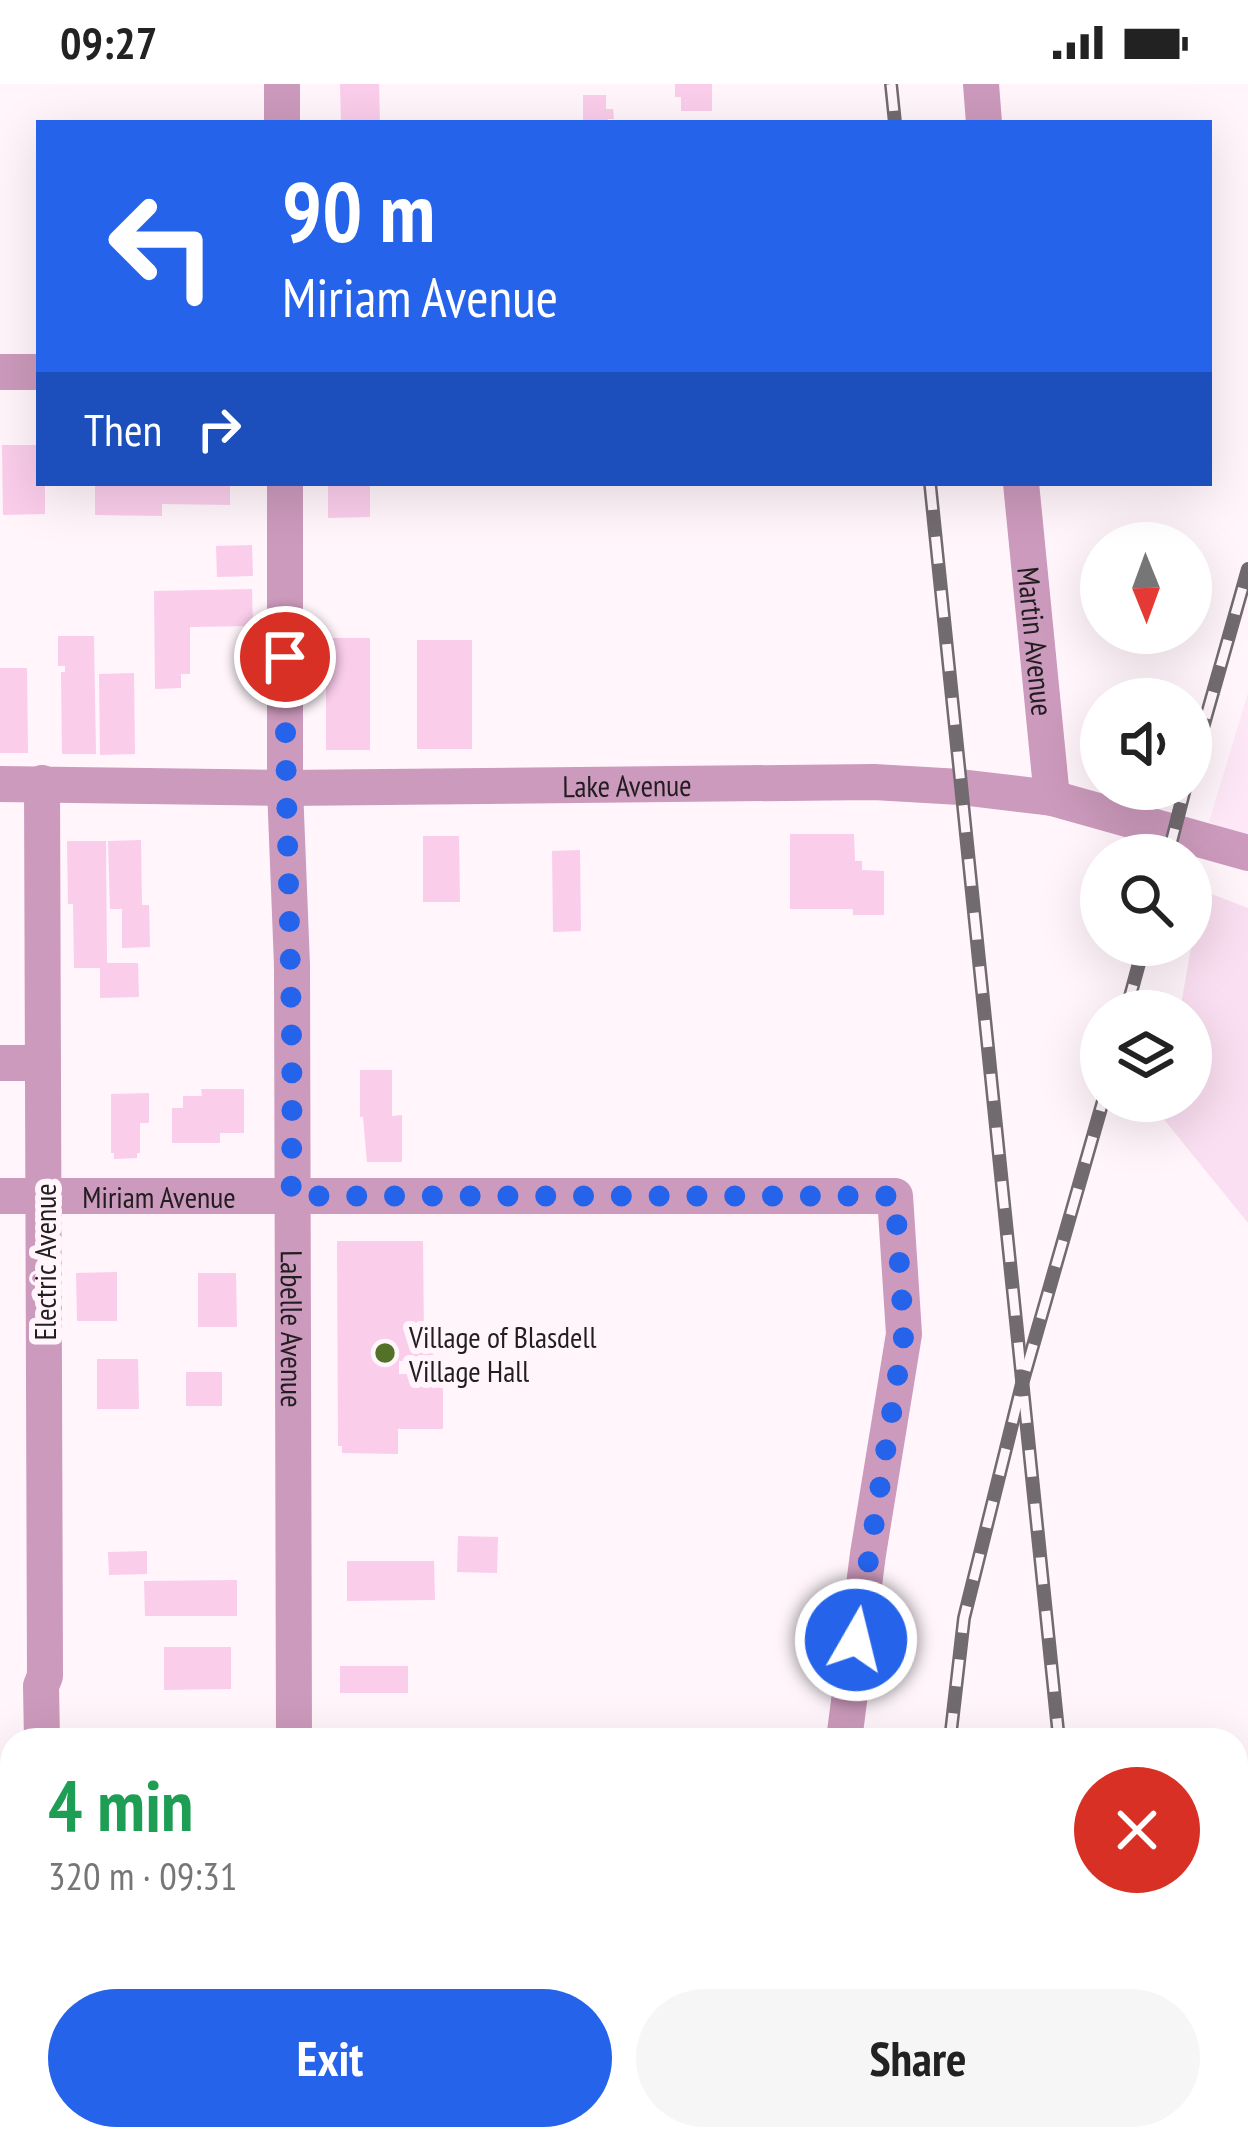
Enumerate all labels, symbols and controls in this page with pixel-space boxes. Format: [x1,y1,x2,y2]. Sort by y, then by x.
text: 09:27 [60,13,157,71]
text: 90 m [282,156,435,265]
icon: left [84,168,240,324]
text: Miriam Avenue [282,262,558,332]
icon: right [186,396,252,462]
text: Then [84,400,162,458]
north arrow [1080,522,1212,654]
map controls [1080,522,1212,1122]
street label: Martin Avenue [1010,565,1063,718]
pin [234,606,336,708]
icon: arrive [252,624,318,690]
button: sound [1080,678,1212,810]
street label: Lake Avenue [562,764,692,805]
button: search [1080,834,1212,966]
button: layers [1080,990,1212,1122]
street label: Miriam Avenue [82,1177,236,1216]
street label: Electric Avenue [25,1183,64,1341]
street label: Labelle Avenue [273,1250,313,1408]
place label: Village of Blasdell Village Hall [408,1317,596,1390]
marker: Village of Blasdell Village Hall [372,1340,398,1366]
position arrow [793,1577,919,1703]
text: 4 min [48,1758,193,1851]
button: close [1074,1767,1200,1893]
text: 320 m · 09:31 [48,1850,237,1901]
button: Exit [48,1989,612,2127]
button: Share [636,1989,1200,2127]

